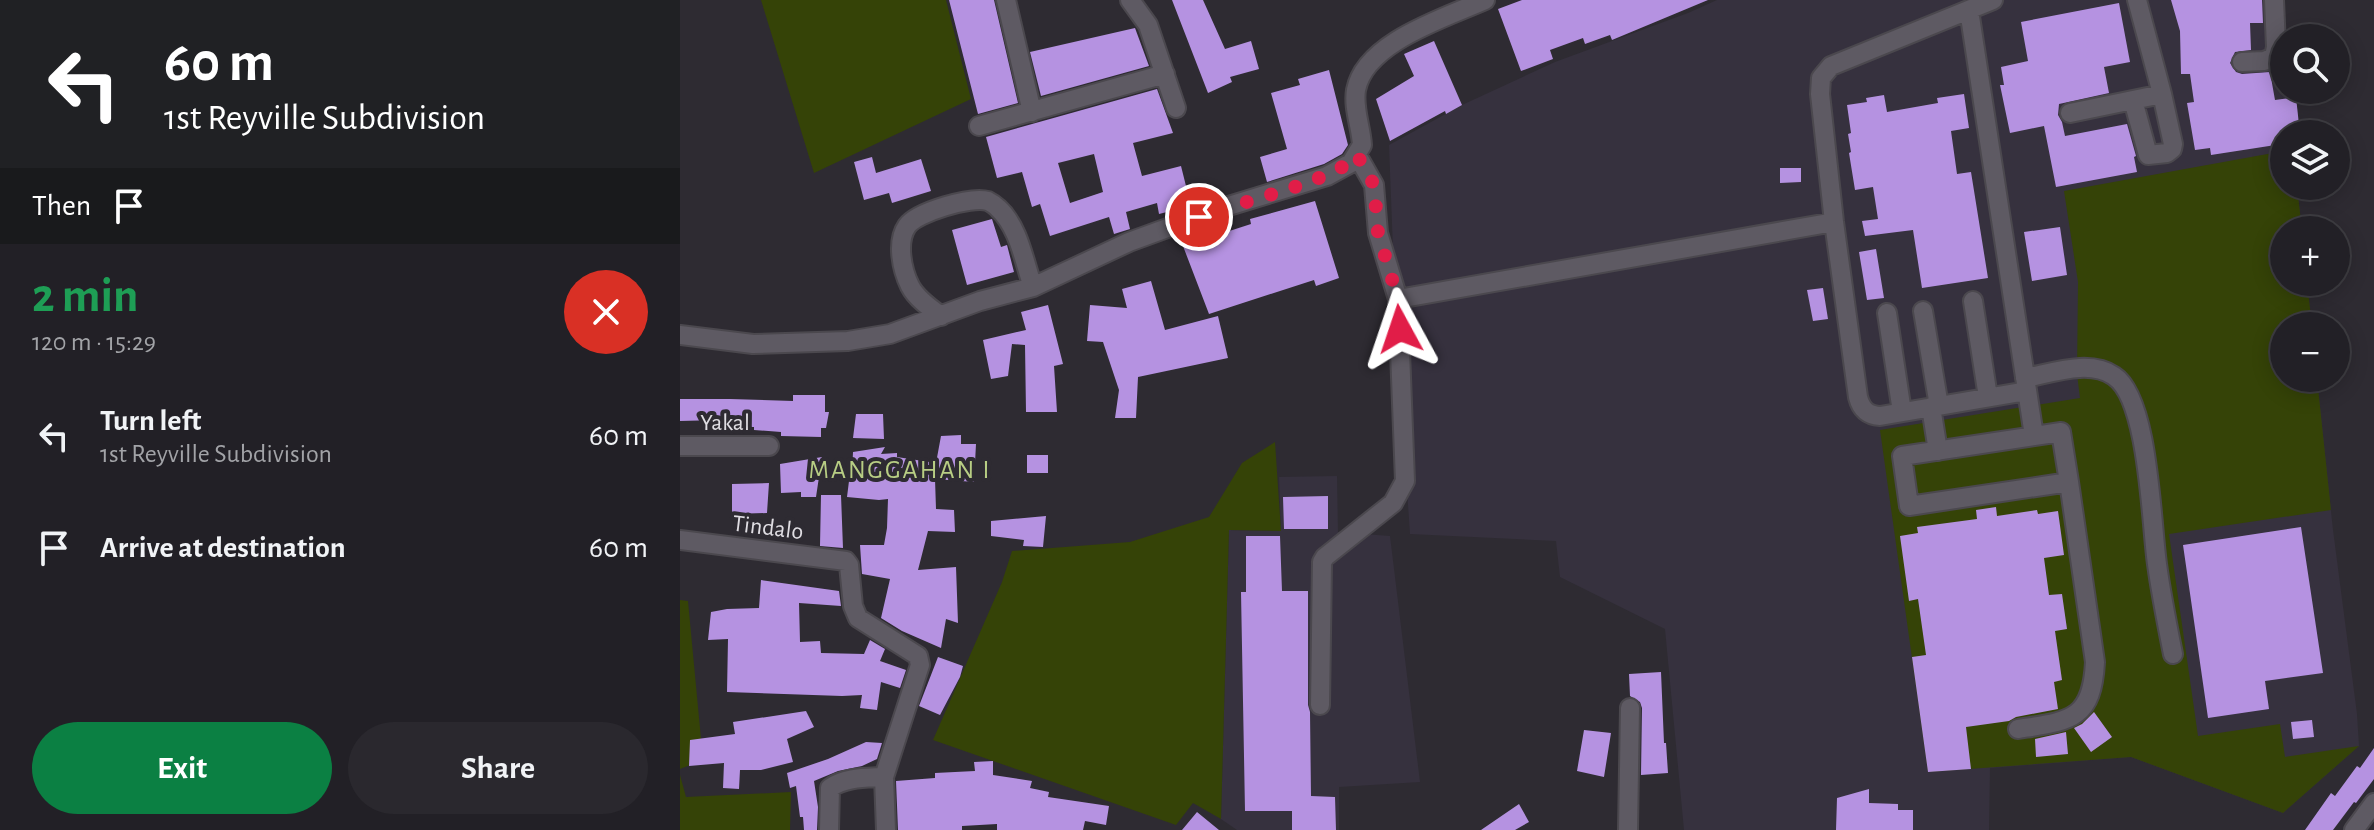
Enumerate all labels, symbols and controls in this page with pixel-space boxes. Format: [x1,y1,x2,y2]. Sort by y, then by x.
map controls [2270,24,2350,392]
button: search [2270,24,2350,104]
icon: left [32,32,136,136]
text: 60 m [164,35,274,91]
text: 1st Reyville Subdivision [164,100,485,136]
button: layers [2270,120,2350,200]
pin [1165,183,1233,251]
icon: arrive [107,184,151,228]
text: Then [32,191,91,221]
icon: arrive [1177,195,1221,239]
button: + [2270,216,2350,296]
button: close [564,270,648,354]
text: 2 min [32,273,139,321]
position arrow [1358,287,1442,371]
button: − [2270,312,2350,392]
text: 120 m · 15:29 [32,329,156,355]
text: Turn left [100,406,201,436]
street label: Yakal [700,411,750,435]
icon: left [32,414,76,458]
text: 60 m [589,421,648,451]
text: 1st Reyville Subdivision [100,441,332,467]
district label: MANGGAHAN I [809,457,991,483]
street label: Tindalo [731,512,805,544]
icon: arrive [32,526,76,570]
text: Arrive at destination [100,533,346,563]
text: 60 m [589,533,648,563]
button: Exit [32,722,332,814]
button: Share [348,722,648,814]

